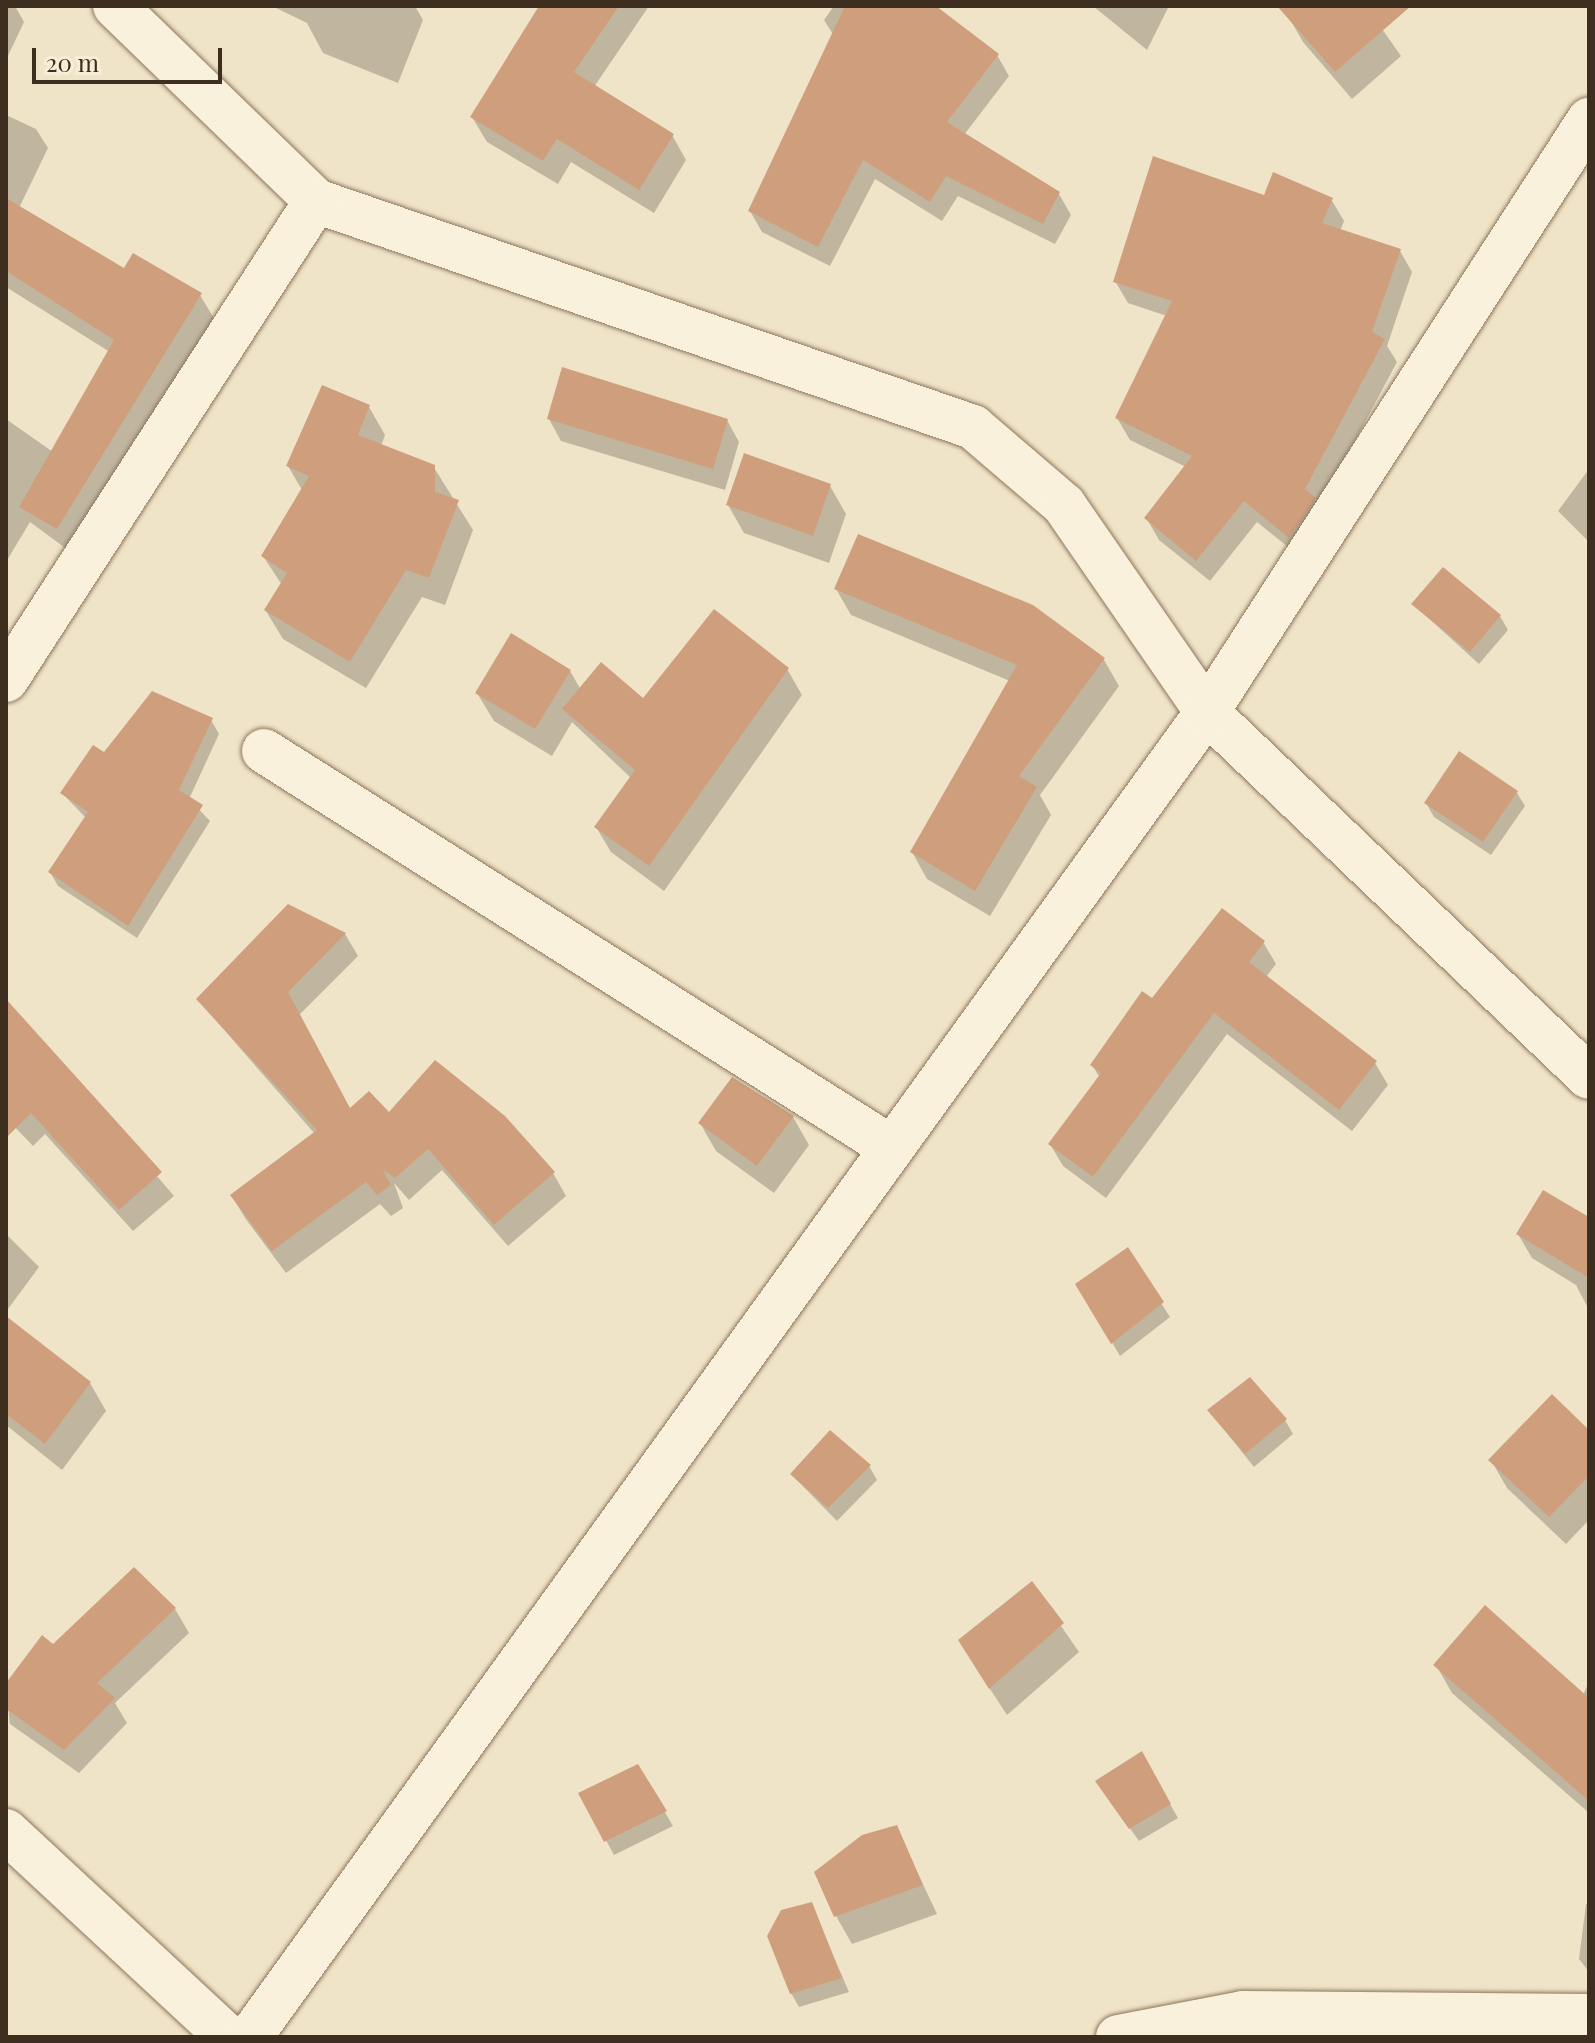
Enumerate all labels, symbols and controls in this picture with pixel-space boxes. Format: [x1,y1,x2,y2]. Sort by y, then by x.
scale bar [36,32,226,82]
text: 20 m [46,46,99,78]

